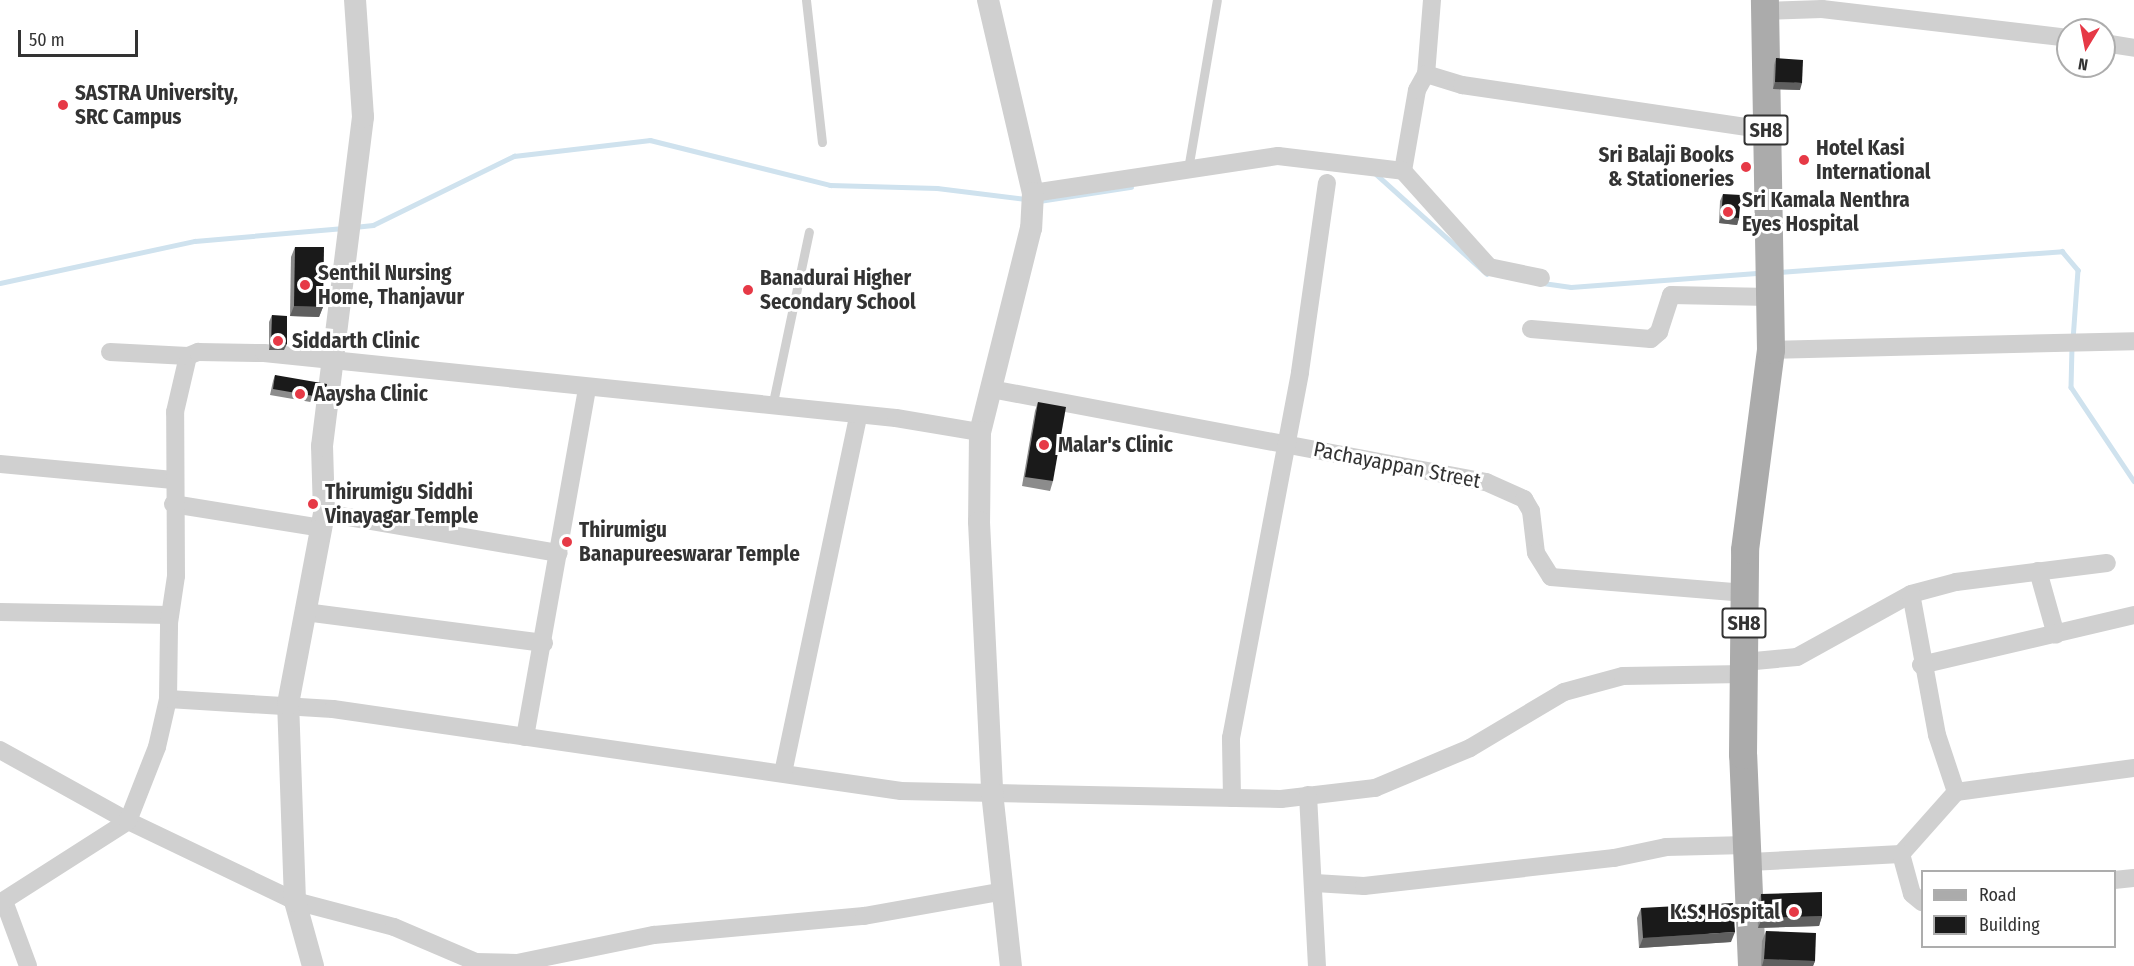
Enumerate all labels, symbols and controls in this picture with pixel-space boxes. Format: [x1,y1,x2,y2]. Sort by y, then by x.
scale bar [21,18,141,56]
north arrow [2056,18,2116,78]
text: 50 m [29,29,65,51]
text: N [2077,54,2090,74]
place label: SASTRA University, SRC Campus [75,80,238,130]
marker: SASTRA University, SRC Campus [56,98,70,112]
road number: SH8 [1744,113,1788,147]
place label: Hotel Kasi International [1816,135,1930,185]
place label: Sri Balaji Books & Stationeries [1599,142,1734,192]
marker: Hotel Kasi International [1797,153,1811,167]
marker: Sri Balaji Books & Stationeries [1739,160,1753,174]
place label: Sri Kamala Nenthra Eyes Hospital [1742,187,1910,237]
marker: Sri Kamala Nenthra Eyes Hospital [1719,203,1737,221]
place label: Senthil Nursing Home, Thanjavur [318,260,464,310]
place label: Banadurai Higher Secondary School [760,265,916,315]
marker: Senthil Nursing Home, Thanjavur [296,276,314,294]
marker: Banadurai Higher Secondary School [741,283,755,297]
place label: Siddarth Clinic [292,328,420,354]
marker: Siddarth Clinic [269,332,287,350]
place label: Aaysha Clinic [314,381,428,407]
marker: Aaysha Clinic [291,385,309,403]
place label: Malar's Clinic [1058,432,1173,458]
marker: Malar's Clinic [1035,436,1053,454]
street label: Pachayappan Street [1311,436,1483,494]
place label: Thirumigu Siddhi Vinayagar Temple [325,479,478,529]
marker: Thirumigu Siddhi Vinayagar Temple [306,497,320,511]
place label: Thirumigu Banapureeswarar Temple [579,517,800,567]
marker: Thirumigu Banapureeswarar Temple [560,535,574,549]
road number: SH8 [1722,606,1766,640]
legend [1921,870,2116,948]
text: Road [1979,884,2016,906]
place label: K.S. Hospital [1670,899,1780,925]
marker: K.S. Hospital [1785,903,1803,921]
text: Building [1979,914,2040,936]

